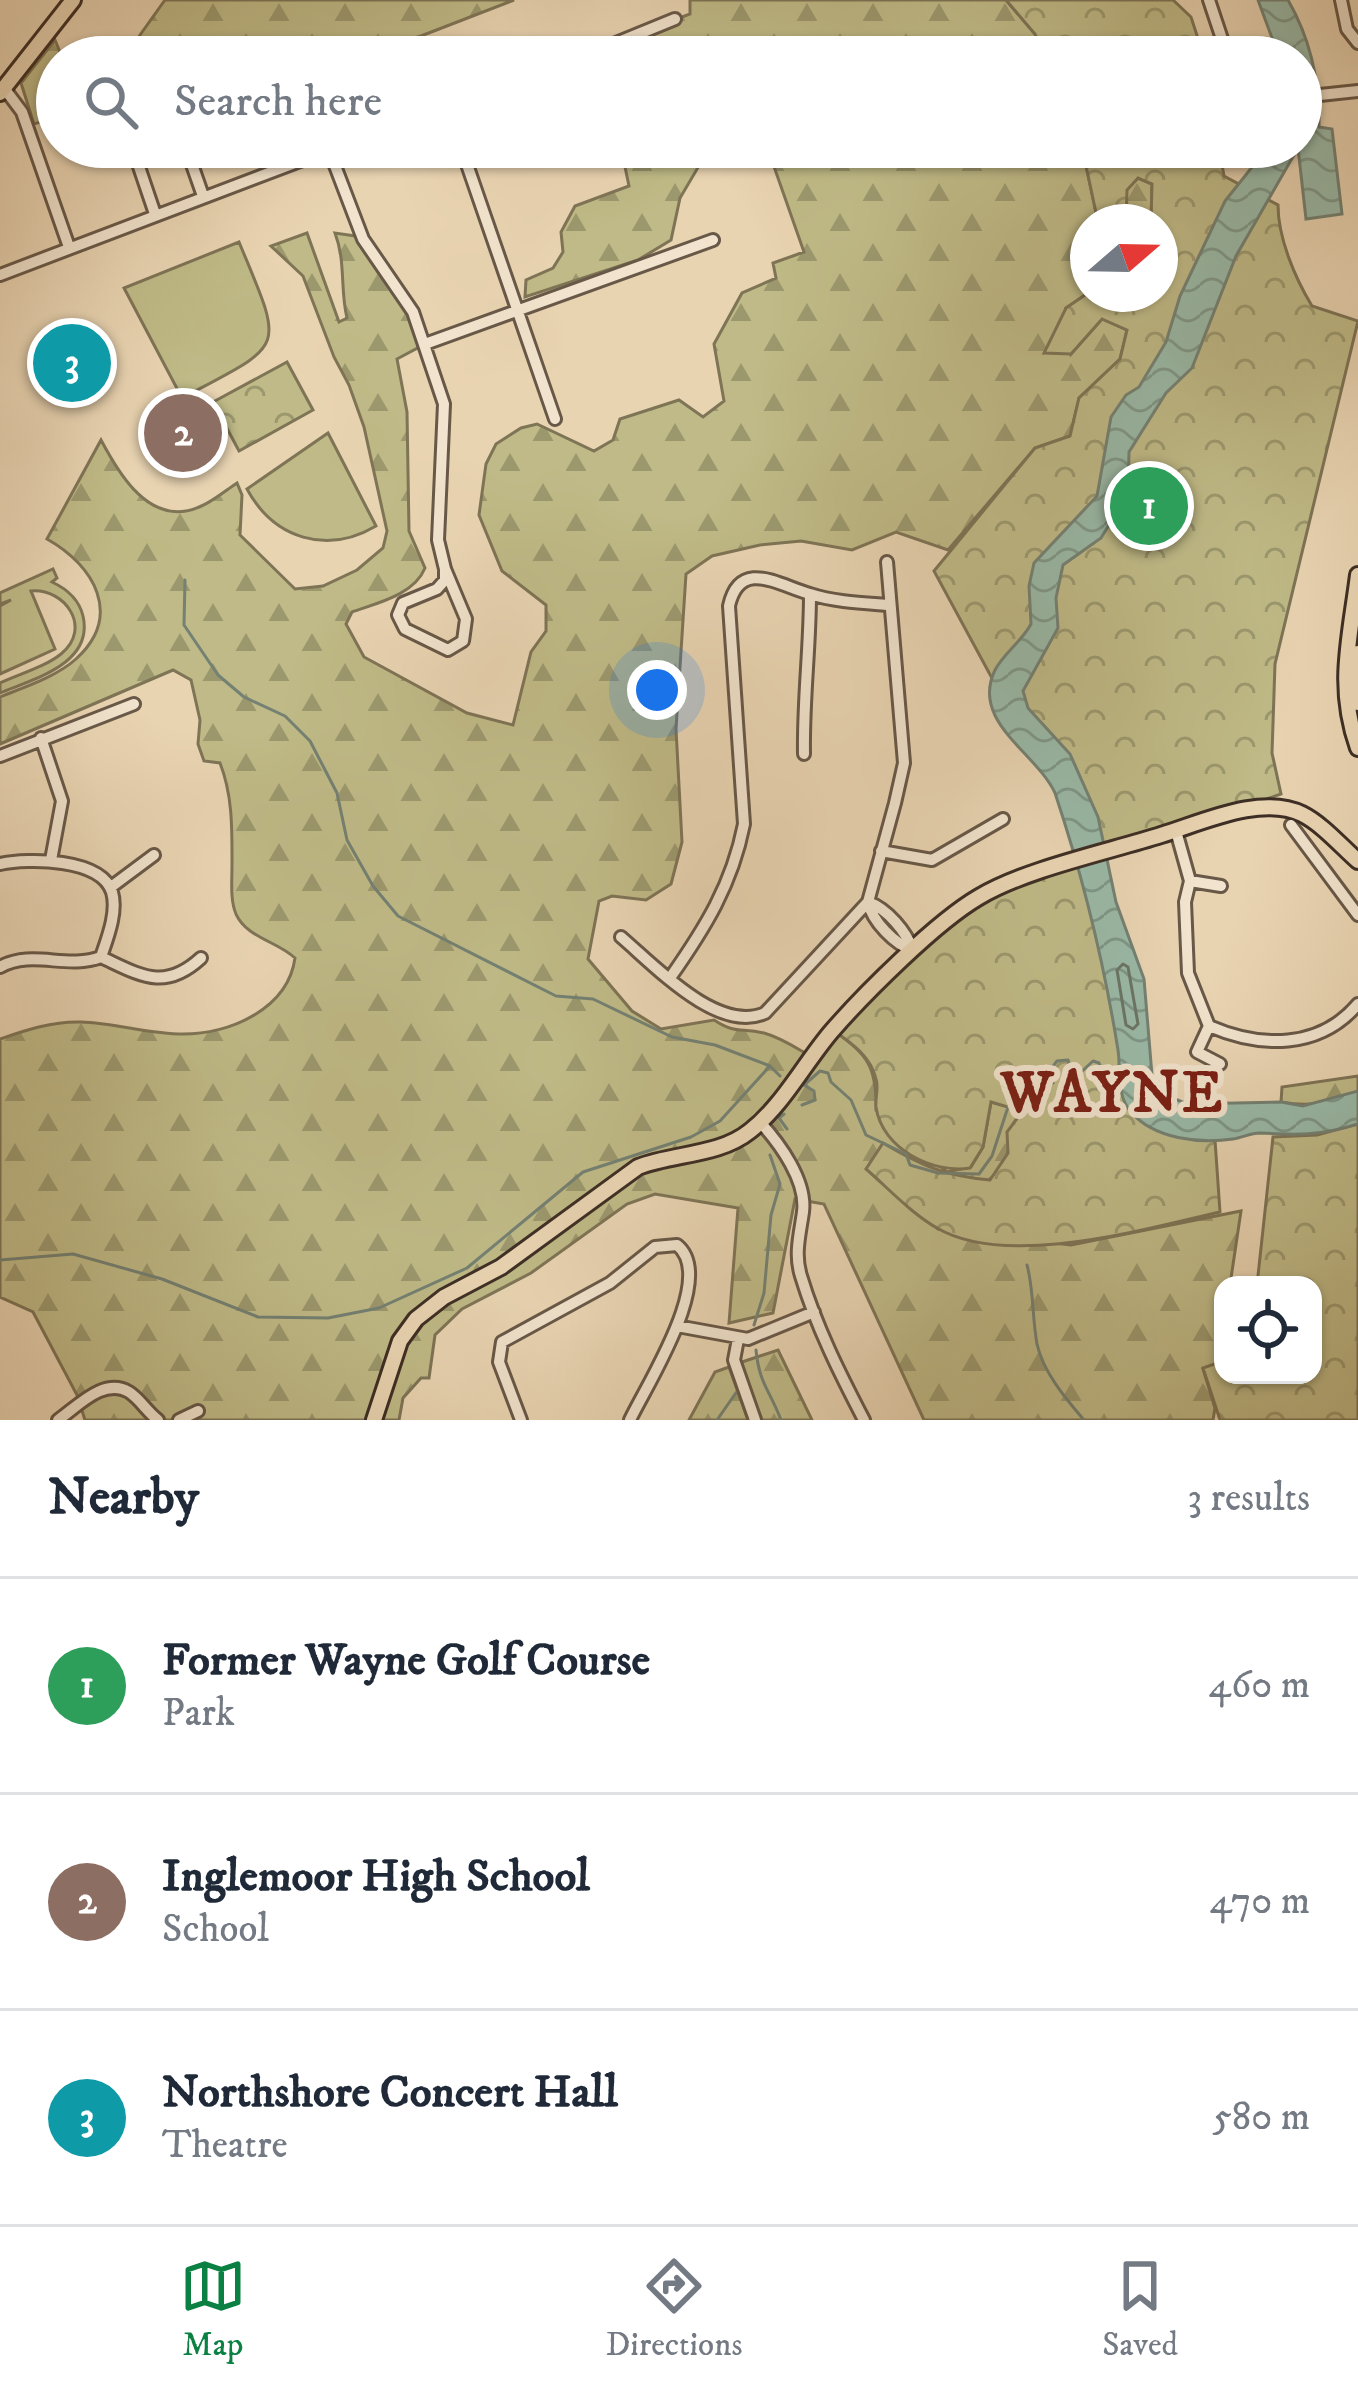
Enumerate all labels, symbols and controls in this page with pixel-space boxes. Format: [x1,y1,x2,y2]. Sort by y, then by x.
search box [36,36,1322,168]
icon: search [78,69,144,135]
text: Search here [174,74,382,130]
north arrow [1070,204,1178,312]
pin: 3 [33,318,111,408]
pin: 2 [144,388,222,478]
pin: 1 [1110,461,1188,551]
your location [627,660,687,720]
district label: WAYNE [1000,1059,1225,1130]
map controls [1214,1276,1322,1384]
button: locate [1214,1276,1322,1384]
text: Nearby [48,1466,199,1530]
text: 3 results [1187,1474,1310,1523]
text: Former Wayne Golf Course [162,1633,650,1689]
text: 1 [80,1661,94,1710]
text: 460 m [1209,1661,1310,1710]
text: Park [162,1689,235,1738]
text: Inglemoor High School [162,1849,590,1905]
text: 2 [77,1877,97,1926]
text: 470 m [1210,1877,1310,1926]
text: School [162,1905,269,1954]
text: Northshore Concert Hall [162,2065,618,2121]
text: 3 [80,2093,94,2142]
text: 580 m [1213,2093,1310,2142]
text: Theatre [162,2121,288,2170]
tab: Map [180,2253,246,2366]
tab: Directions [606,2253,742,2366]
tab: Saved [1102,2253,1178,2366]

